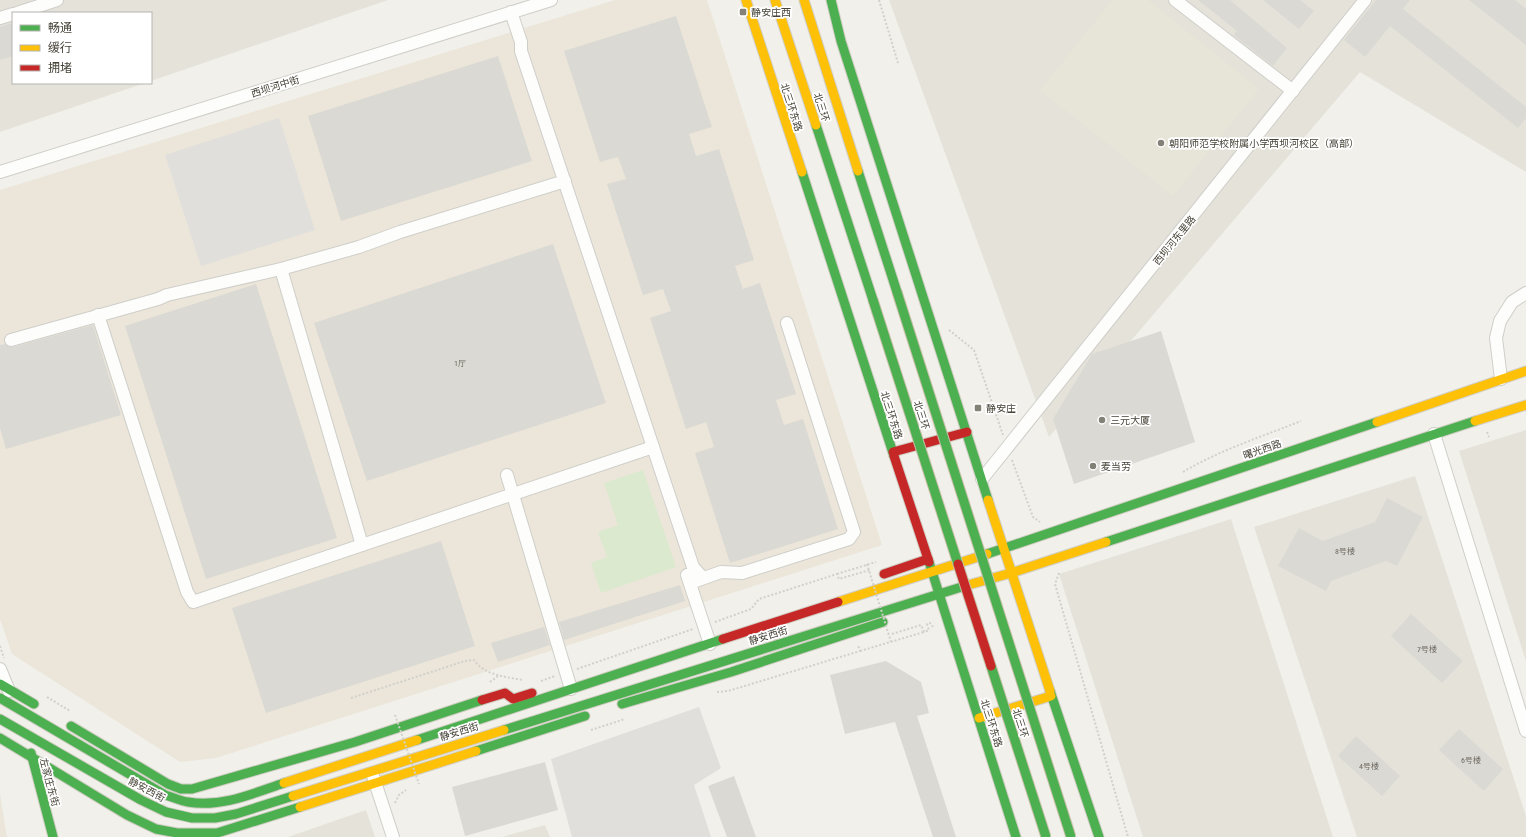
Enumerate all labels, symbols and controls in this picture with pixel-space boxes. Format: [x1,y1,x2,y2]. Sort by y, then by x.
marker: 静安庄西 [738,7,748,17]
place label: 静安庄西 [751,7,791,18]
legend [12,12,152,84]
text: 畅通 [48,21,72,35]
text: 缓行 [48,41,72,55]
text: 拥堵 [48,61,72,75]
street label: 西坝河中街 [250,74,301,99]
street label: 北三环东路 [779,82,804,133]
street label: 北三环 [812,91,831,123]
marker: 朝阳师范学校附属小学西坝河校区（高部） [1156,138,1166,148]
place label: 朝阳师范学校附属小学西坝河校区（高部） [1169,138,1359,149]
street label: 西坝河东里路 [1151,214,1198,267]
house number: 1厅 [454,359,466,368]
street label: 北三环东路 [879,390,904,441]
street label: 北三环 [912,399,931,431]
marker: 静安庄 [973,403,983,413]
place label: 静安庄 [986,403,1016,414]
marker: 三元大厦 [1097,415,1107,425]
place label: 三元大厦 [1110,415,1150,426]
street label: 曙光西路 [1241,438,1283,461]
marker: 麦当劳 [1088,461,1098,471]
place label: 麦当劳 [1101,461,1131,472]
house number: 8号楼 [1335,547,1355,556]
street label: 静安西街 [747,624,789,647]
house number: 7号楼 [1417,645,1437,654]
street label: 北三环东路 [979,698,1004,749]
street label: 北三环 [1011,707,1030,739]
street label: 静安西街 [438,720,480,743]
house number: 6号楼 [1461,756,1481,765]
street label: 左家庄东街 [38,757,61,808]
house number: 4号楼 [1359,762,1379,771]
street label: 静安西街 [127,775,167,804]

